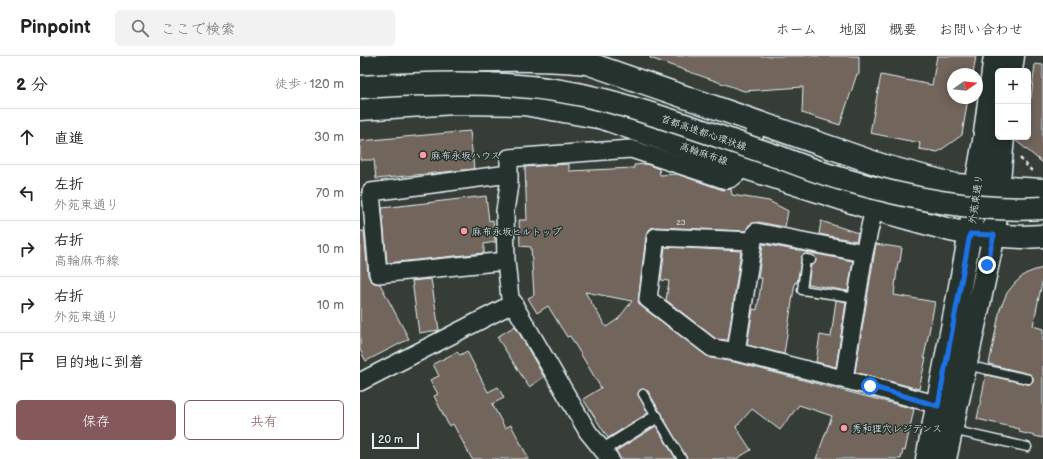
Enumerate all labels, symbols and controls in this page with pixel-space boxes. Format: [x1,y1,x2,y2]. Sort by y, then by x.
search box [115,10,395,46]
text: Pinpoint [20,16,91,39]
icon: search [129,17,151,39]
text: ここで検索 [161,20,236,39]
text: ホーム [776,21,817,38]
text: 地図 [839,21,867,38]
text: 概要 [889,21,917,38]
text: お問い合わせ [939,21,1023,38]
north arrow [947,68,983,104]
map controls [995,68,1031,140]
button: + [995,68,1031,104]
text: 2 分 [16,75,48,95]
text: 徒歩 · 120 m [275,76,344,92]
button: − [995,104,1031,140]
street label: 首都高速都心環状線 [659,113,748,153]
icon: ahead [16,126,38,148]
text: 直進 [54,129,84,148]
text: 30 m [314,129,344,145]
street label: 高輪麻布線 [678,140,729,168]
marker: 麻布永坂ハウス [418,150,428,160]
place label: 麻布永坂ハウス [431,150,500,162]
street label: 外苑東通り [967,174,985,225]
text: 左折 [54,175,84,194]
icon: left [16,182,38,204]
text: 70 m [316,185,344,201]
text: 外苑東通り [54,197,119,213]
house number: 23 [676,218,686,227]
marker: 麻布永坂ヒルトップ [459,226,469,236]
place label: 麻布永坂ヒルトップ [472,226,562,238]
text: 右折 [54,231,84,250]
icon: right [16,238,38,260]
text: 10 m [317,241,344,257]
text: 高輪麻布線 [54,253,119,269]
route end [978,256,996,274]
text: 右折 [54,287,84,306]
icon: right [16,294,38,316]
text: 10 m [317,297,344,313]
text: 外苑東通り [54,309,119,325]
icon: arrive [16,350,38,372]
text: 目的地に到着 [54,353,144,372]
route start [861,377,879,395]
button: 保存 [16,400,176,440]
button: 共有 [184,400,344,440]
marker: 秀和狸穴レジデンス [839,423,849,433]
place label: 秀和狸穴レジデンス [852,423,942,435]
scale bar [372,431,419,450]
text: 20 m [378,433,403,446]

